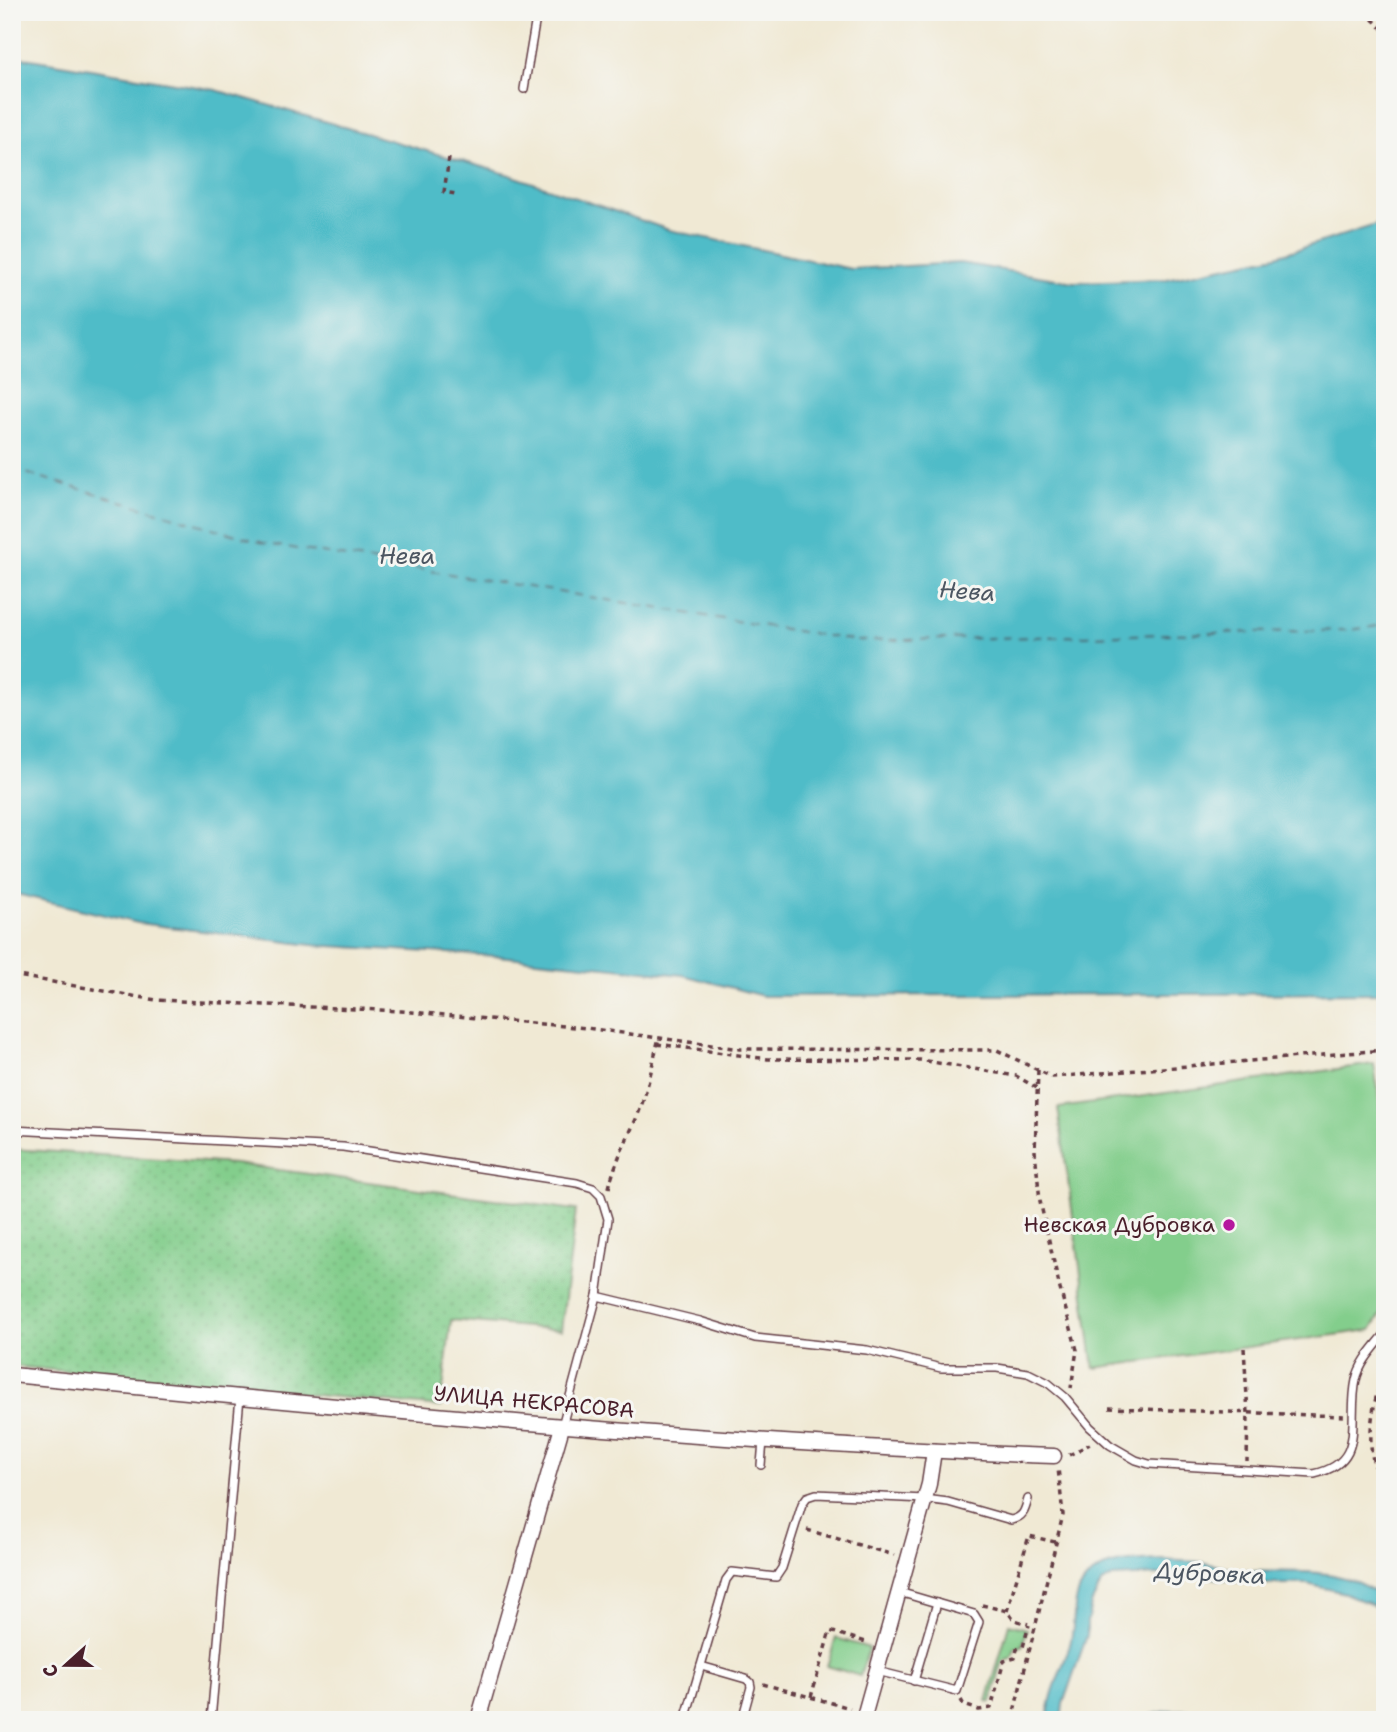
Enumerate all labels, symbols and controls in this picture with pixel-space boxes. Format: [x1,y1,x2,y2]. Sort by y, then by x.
water label: Нева [379,541,435,571]
water label: Нева [938,574,996,608]
place label: Невская Дубровка [1023,1211,1215,1239]
marker: Невская Дубровка [1221,1217,1237,1233]
street label: УЛИЦА НЕКРАСОВА [433,1379,635,1425]
water label: Дубровка [1152,1555,1266,1591]
north arrow [32,1630,102,1700]
text: С [37,1661,64,1681]

